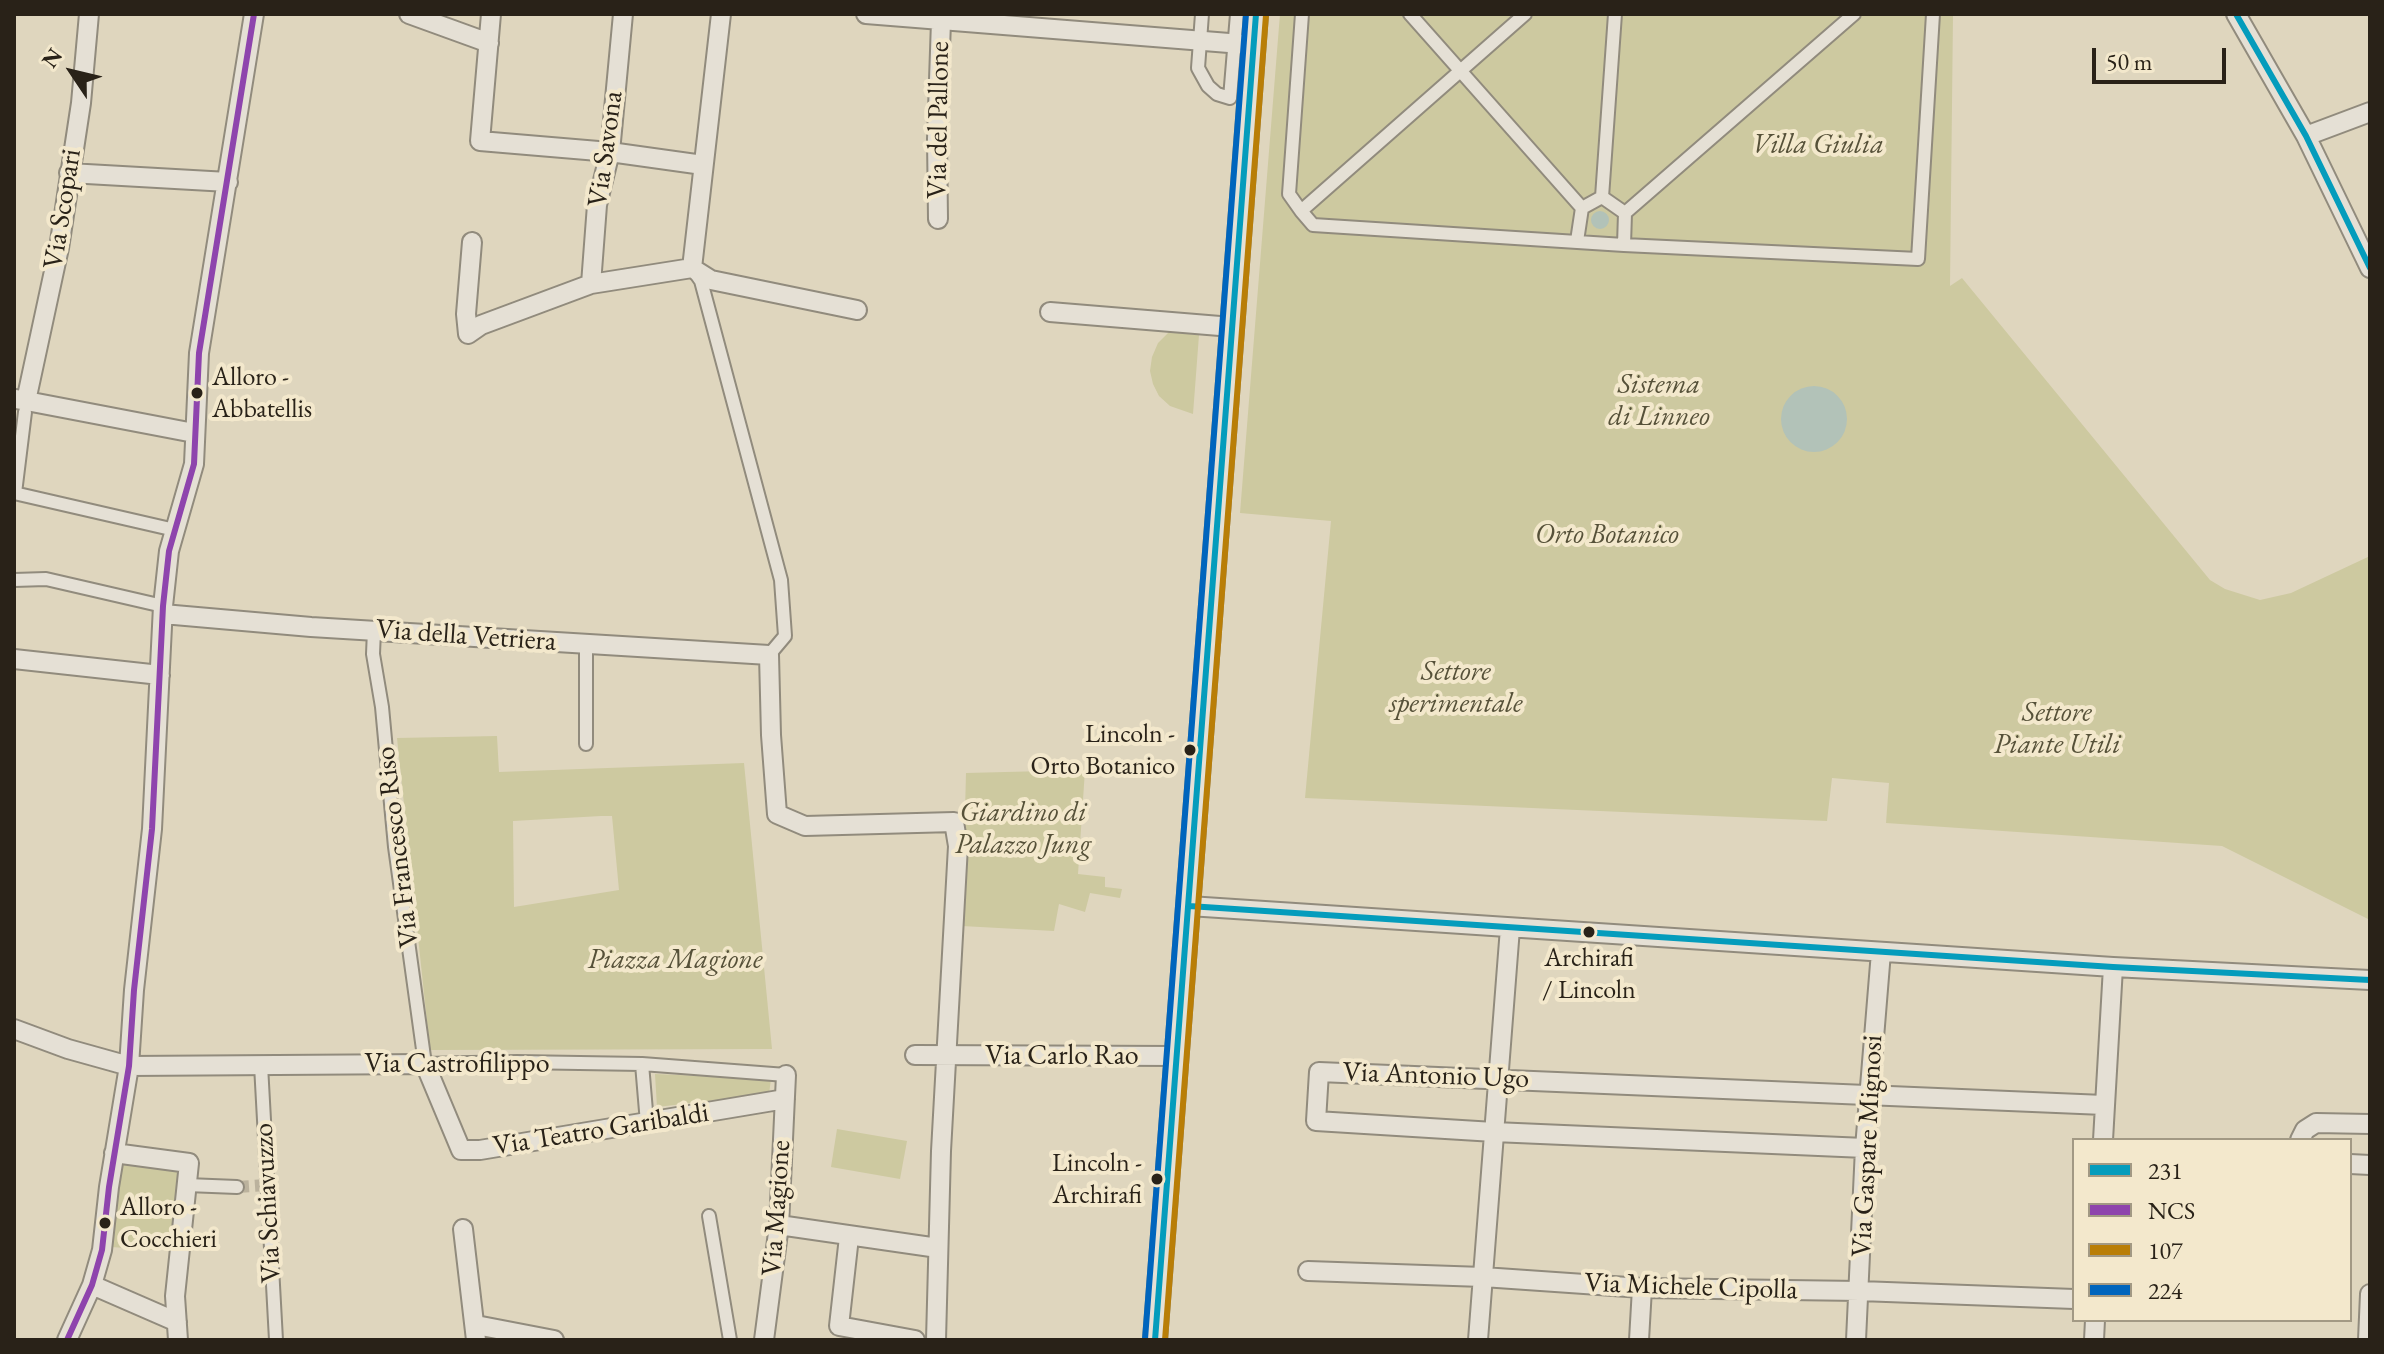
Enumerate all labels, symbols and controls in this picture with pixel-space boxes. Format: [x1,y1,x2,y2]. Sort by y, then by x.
north arrow [32,32,112,112]
scale bar [2096,32,2230,82]
street label: Via del Pallone [921,41,957,199]
text: N [35,42,69,74]
text: 50 m [2106,46,2153,77]
street label: Via Savona [581,89,631,209]
park label: Villa Giulia [1752,128,1884,162]
street label: Via Scopari [37,147,89,271]
place label: Alloro - Abbatellis [212,362,312,424]
park label: Sistema di Linneo [1608,368,1710,434]
marker: Alloro - Abbatellis [189,385,205,401]
park label: Orto Botanico [1535,518,1679,552]
street label: Via della Vetriera [375,613,557,659]
park label: Settore sperimentale [1389,655,1523,721]
park label: Settore Piante Utili [1994,696,2120,762]
place label: Lincoln - Orto Botanico [1031,719,1175,780]
marker: Lincoln - Orto Botanico [1182,742,1198,758]
street label: Via Francesco Riso [369,745,427,949]
park label: Giardino di Palazzo Jung [955,796,1091,862]
marker: Archirafi / Lincoln [1581,924,1597,940]
park label: Piazza Magione [587,943,763,977]
place label: Archirafi / Lincoln [1542,943,1636,1004]
street label: Via Gaspare Mignosi [1845,1034,1891,1258]
street label: Via Carlo Rao [985,1039,1139,1073]
street label: Via Castrofilippo [365,1047,549,1081]
street label: Via Antonio Ugo [1342,1056,1530,1096]
street label: Via Teatro Garibaldi [491,1096,711,1164]
street label: Via Schiavuzzo [247,1122,289,1284]
legend [2072,1138,2352,1322]
street label: Via Magione [755,1139,799,1277]
place label: Lincoln - Archirafi [1052,1148,1142,1210]
text: 231 [2148,1155,2183,1186]
marker: Lincoln - Archirafi [1149,1171,1165,1187]
place label: Alloro - Cocchieri [120,1192,217,1254]
text: NCS [2148,1195,2195,1226]
marker: Alloro - Cocchieri [97,1215,113,1231]
text: 107 [2148,1235,2183,1266]
street label: Via Michele Cipolla [1584,1266,1798,1308]
text: 224 [2148,1275,2183,1306]

